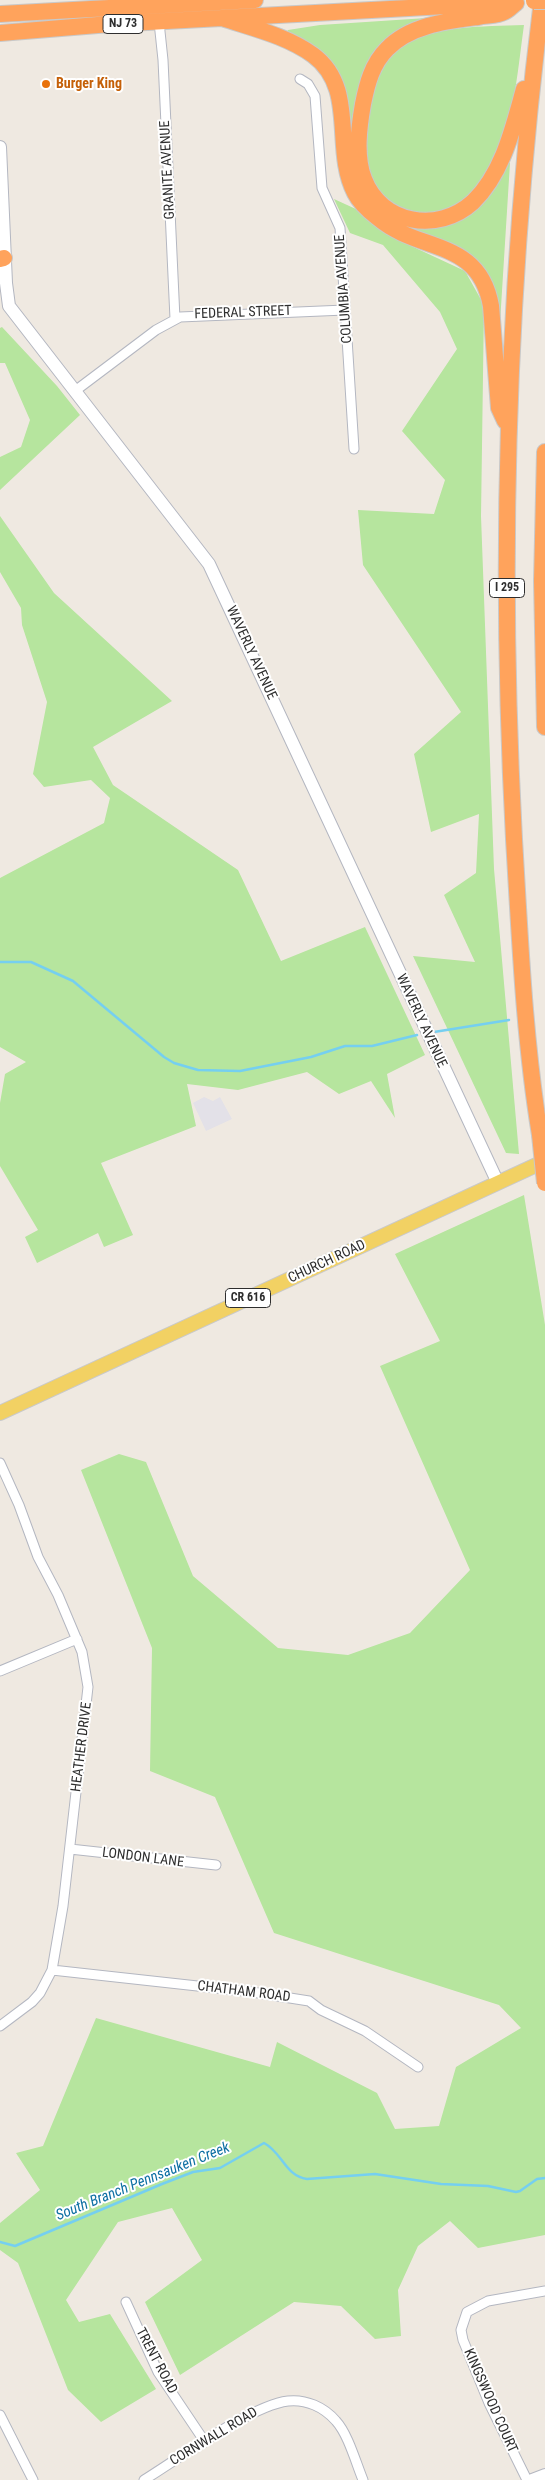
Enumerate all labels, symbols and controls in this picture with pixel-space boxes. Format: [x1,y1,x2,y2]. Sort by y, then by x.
road number: NJ 73 [103,14,143,34]
place label: Burger King [56,76,122,92]
marker: Burger King [40,78,52,90]
street label: GRANITE AVENUE [157,120,179,220]
street label: COLUMBIA AVENUE [332,234,356,344]
street label: FEDERAL STREET [194,303,292,323]
road number: I 295 [490,578,524,598]
street label: WAVERLY AVENUE [222,603,280,703]
street label: WAVERLY AVENUE [392,971,450,1071]
street label: CHURCH ROAD [286,1237,368,1287]
road number: CR 616 [226,1289,270,1308]
street label: HEATHER DRIVE [68,1701,96,1793]
street label: LONDON LANE [101,1845,185,1871]
street label: CHATHAM ROAD [196,1978,292,2006]
water label: South Branch Pennsauken Creek [53,2139,233,2225]
street label: TRENT ROAD [132,2325,180,2397]
street label: KINGSWOOD COURT [459,2346,521,2456]
street label: CORNWALL ROAD [167,2404,261,2470]

